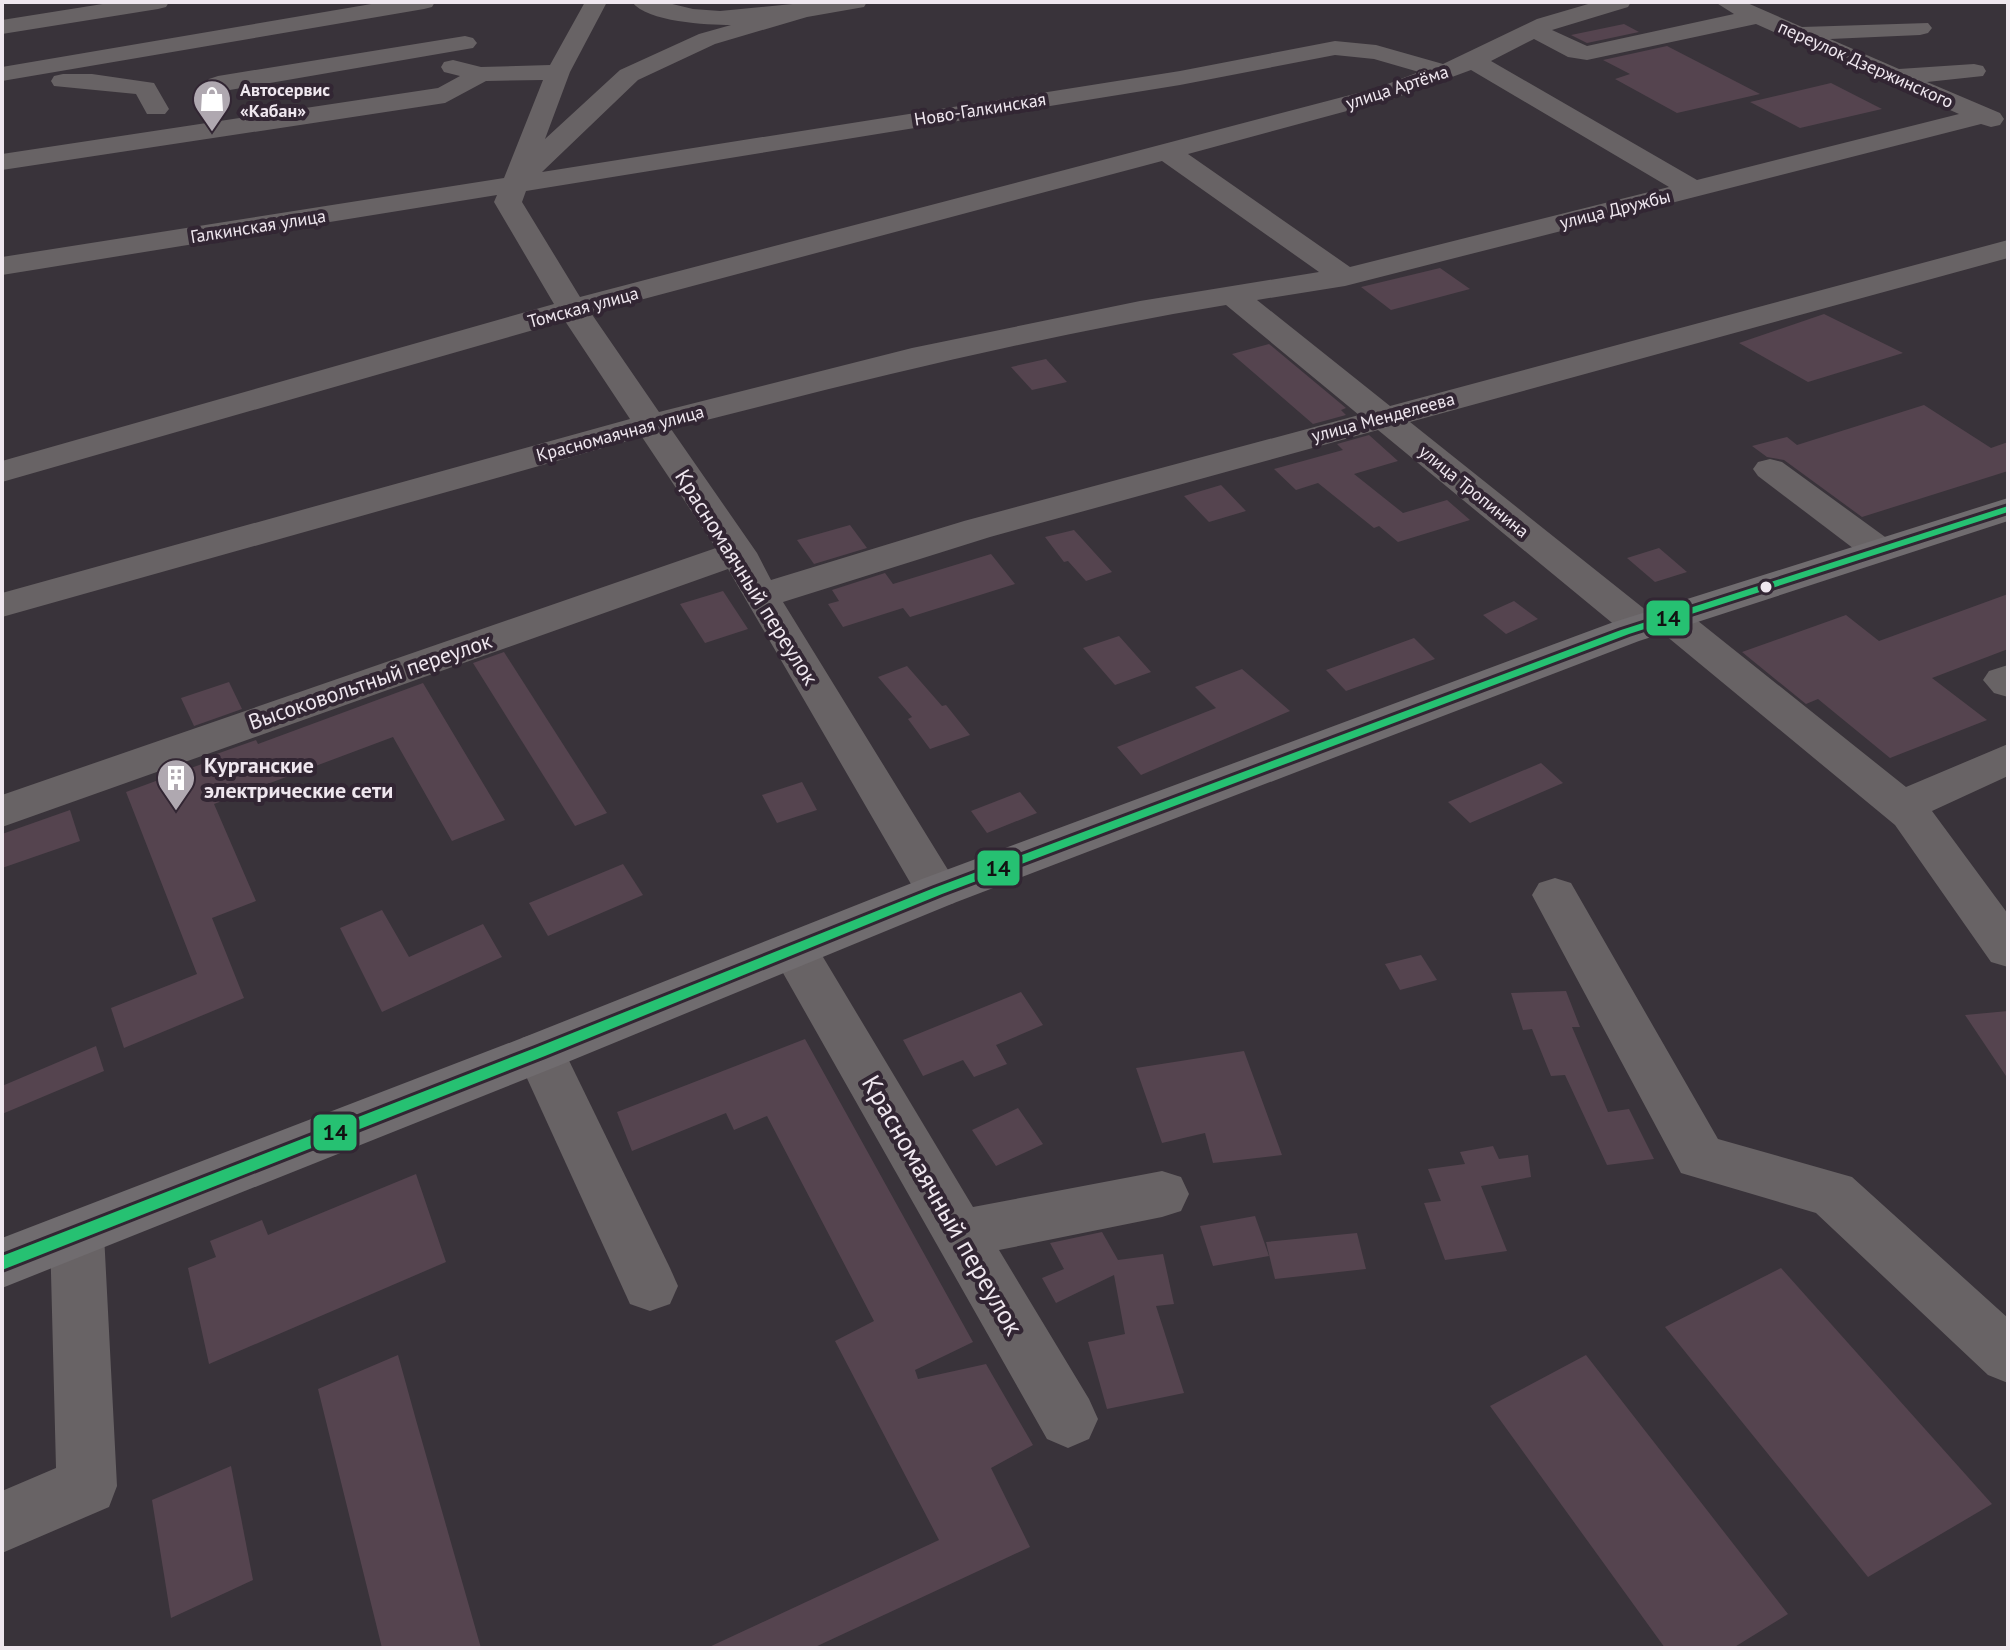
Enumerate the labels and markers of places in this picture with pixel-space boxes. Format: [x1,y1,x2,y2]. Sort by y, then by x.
shop icon: Автосервис «Кабан» [191,78,233,133]
place label: Автосервис «Кабан» [240,78,330,122]
unlabelled marker [1758,579,1774,595]
place label: Курганские электрические сети [204,751,393,804]
building icon: Курганские электрические сети [155,757,197,812]

